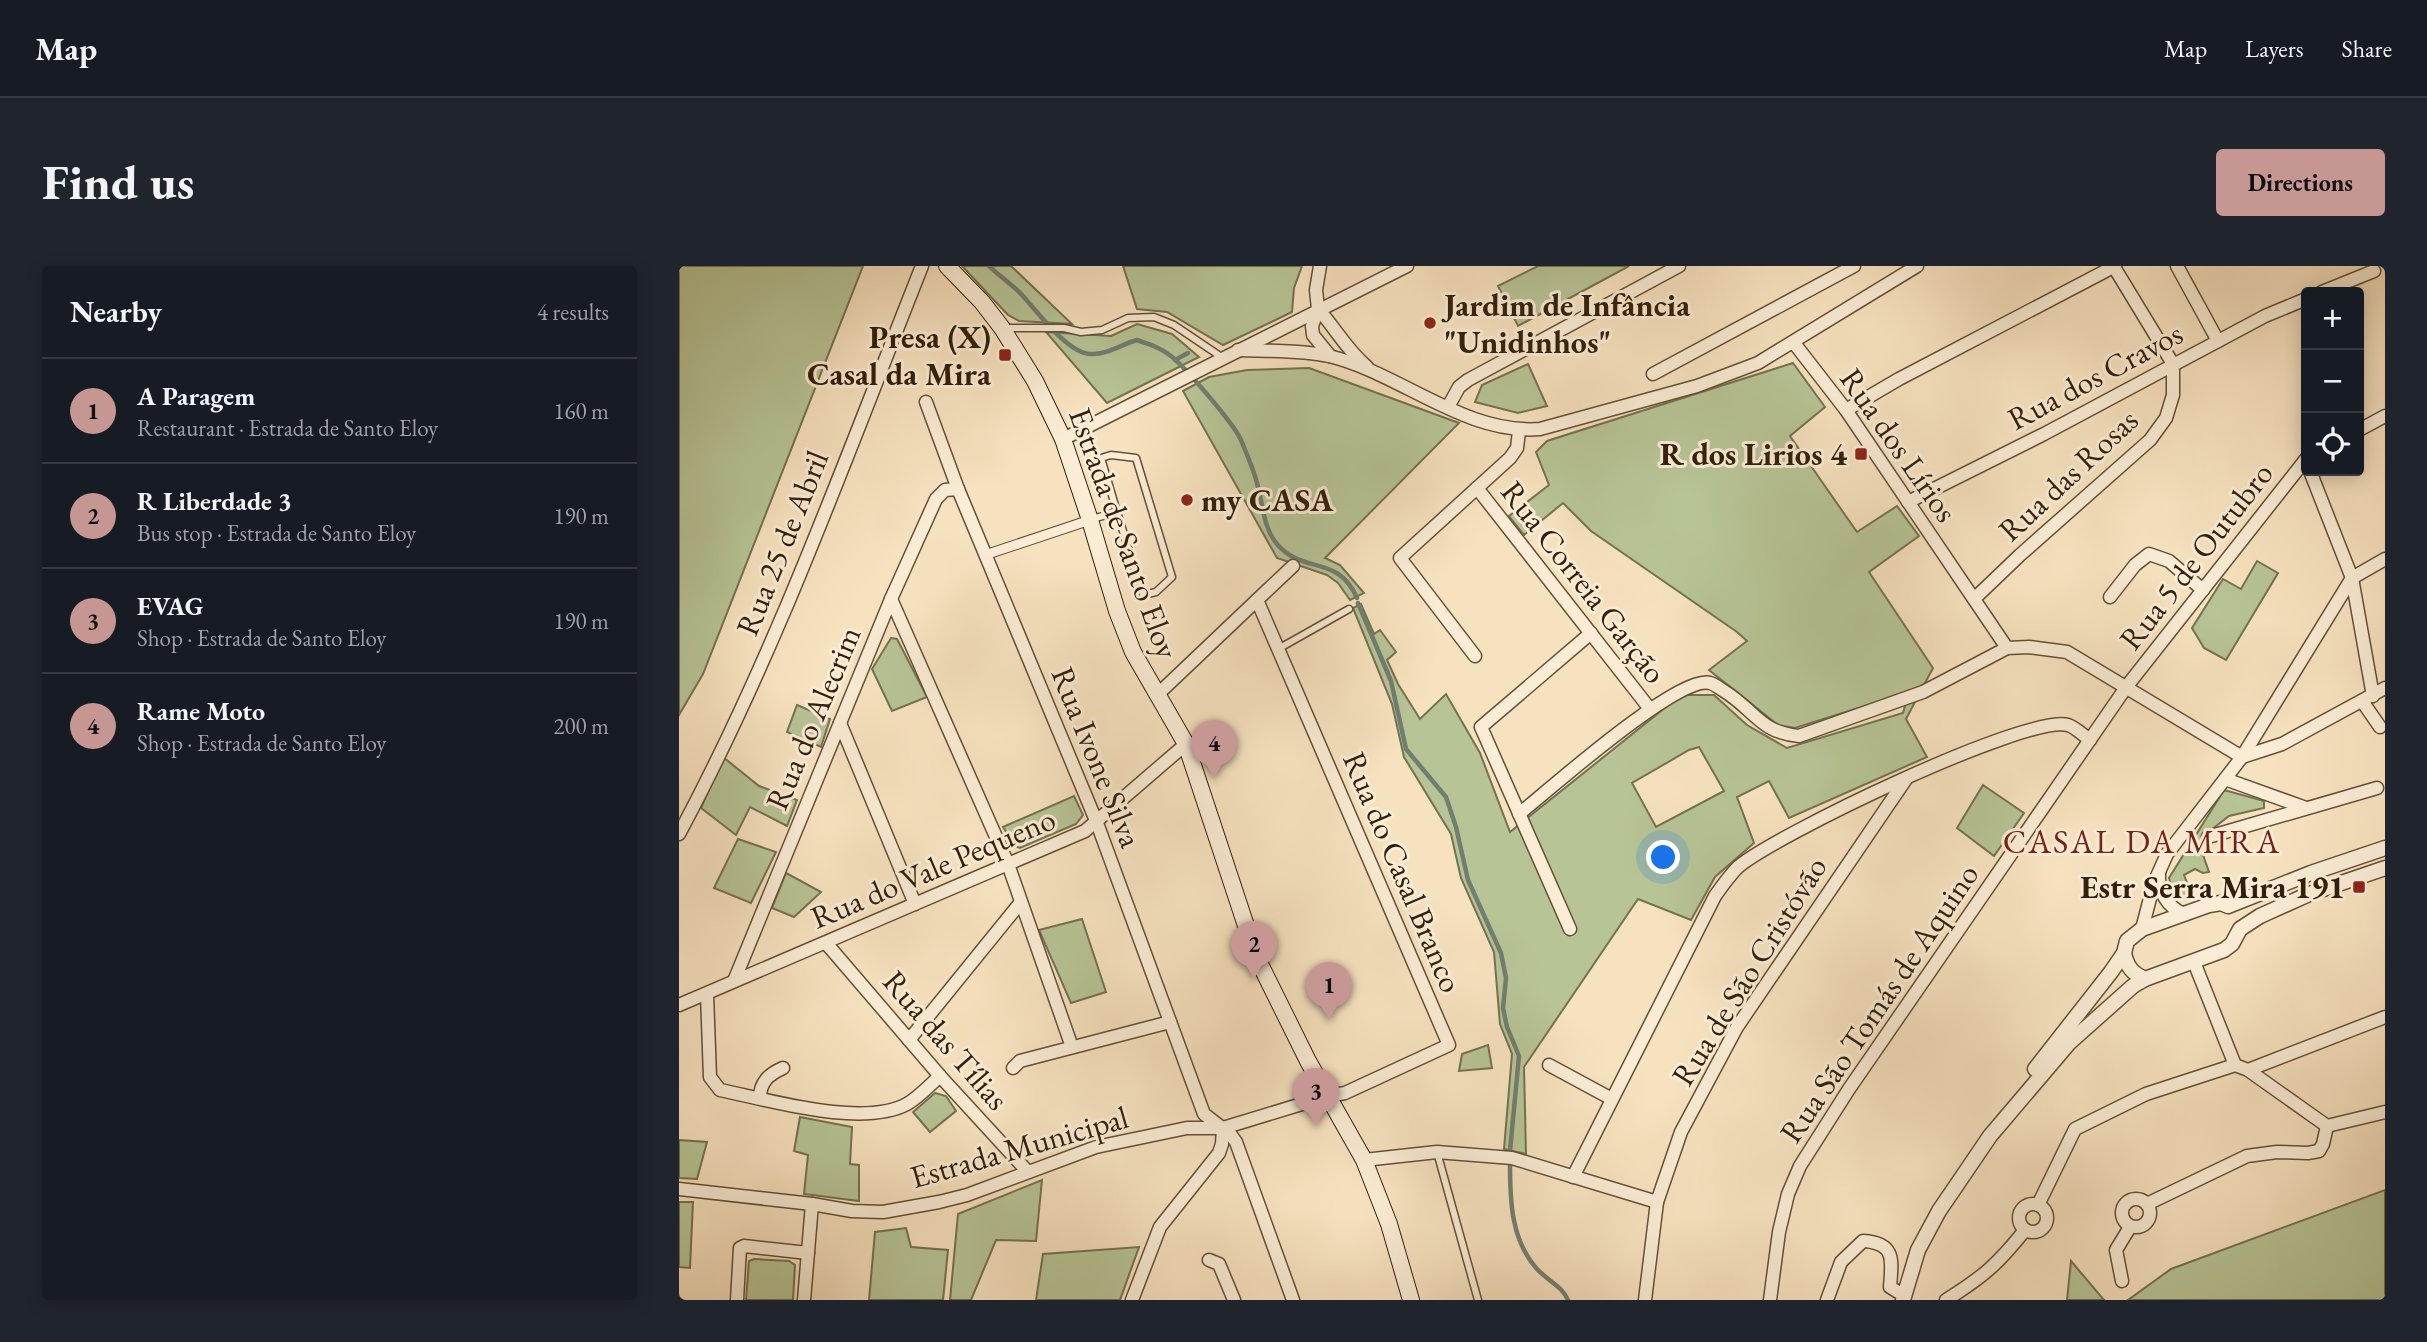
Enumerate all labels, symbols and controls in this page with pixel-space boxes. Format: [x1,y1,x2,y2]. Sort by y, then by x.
text: Map [35,27,97,70]
text: Map [2164,33,2207,64]
text: Layers [2245,33,2304,64]
text: Share [2342,33,2392,64]
button: Directions [2216,149,2385,216]
text: Find us [42,150,194,214]
place label: Jardim de Infância "Unidinhos" [1441,284,1691,363]
map controls [2301,287,2364,476]
button: + [2301,287,2364,350]
text: Nearby [70,292,162,331]
text: 4 results [537,297,609,327]
street label: Rua dos Cravos [2000,312,2190,440]
marker: Jardim de Infância "Unidinhos" [1422,315,1438,331]
place label: Presa (X) Casal da Mira [807,316,992,395]
marker: Presa (X) Casal da Mira [997,347,1013,363]
button: − [2301,350,2364,413]
street label: Rua dos Lírios [1831,360,1967,530]
text: A Paragem [137,379,255,413]
text: 1 [87,396,99,426]
text: 160 m [553,396,609,426]
street label: Rua das Rosas [1989,399,2147,551]
street label: Estrada de Santo Eloy [1059,402,1189,665]
text: Restaurant · Estrada de Santo Eloy [137,413,438,443]
button: locate [2301,413,2364,476]
place label: R dos Lirios 4 [1660,433,1848,475]
street label: Rua 25 de Abril [726,444,838,642]
marker: R dos Lirios 4 [1853,446,1869,462]
street label: Rua 5 de Outubro [2110,454,2282,658]
street label: Rua Correia Garção [1492,472,1676,692]
place label: my CASA [1201,479,1334,521]
text: R Liberdade 3 [137,484,292,518]
marker: my CASA [1179,492,1195,508]
text: 2 [87,501,99,531]
text: 190 m [553,501,609,531]
text: Bus stop · Estrada de Santo Eloy [137,518,416,548]
text: EVAG [137,589,204,623]
text: 3 [87,606,99,636]
text: 190 m [553,606,609,636]
street label: Rua do Alecrim [756,620,871,816]
text: Shop · Estrada de Santo Eloy [137,623,386,653]
street label: Rua Ivone Silva [1042,660,1152,854]
text: Rame Moto [137,694,265,728]
text: 4 [87,711,99,741]
text: 200 m [553,711,609,741]
pin: 4 [1191,720,1237,778]
text: Shop · Estrada de Santo Eloy [137,728,386,758]
street label: Rua do Casal Branco [1333,745,1473,999]
street label: Rua do Vale Pequeno [804,797,1062,939]
district label: CASAL DA MIRA [2003,820,2281,863]
your location [1646,840,1680,874]
street label: Rua de São Cristóvão [1662,848,1836,1094]
street label: Rua São Tomás de Aquino [1770,855,1988,1151]
place label: Estr Serra Mira 191 [2080,866,2345,908]
marker: Estr Serra Mira 191 [2351,879,2367,895]
pin: 2 [1231,921,1277,979]
street label: Rua das Tílias [874,961,1018,1119]
pin: 1 [1306,962,1352,1020]
pin: 3 [1293,1068,1339,1126]
street label: Estrada Municipal [905,1096,1133,1198]

